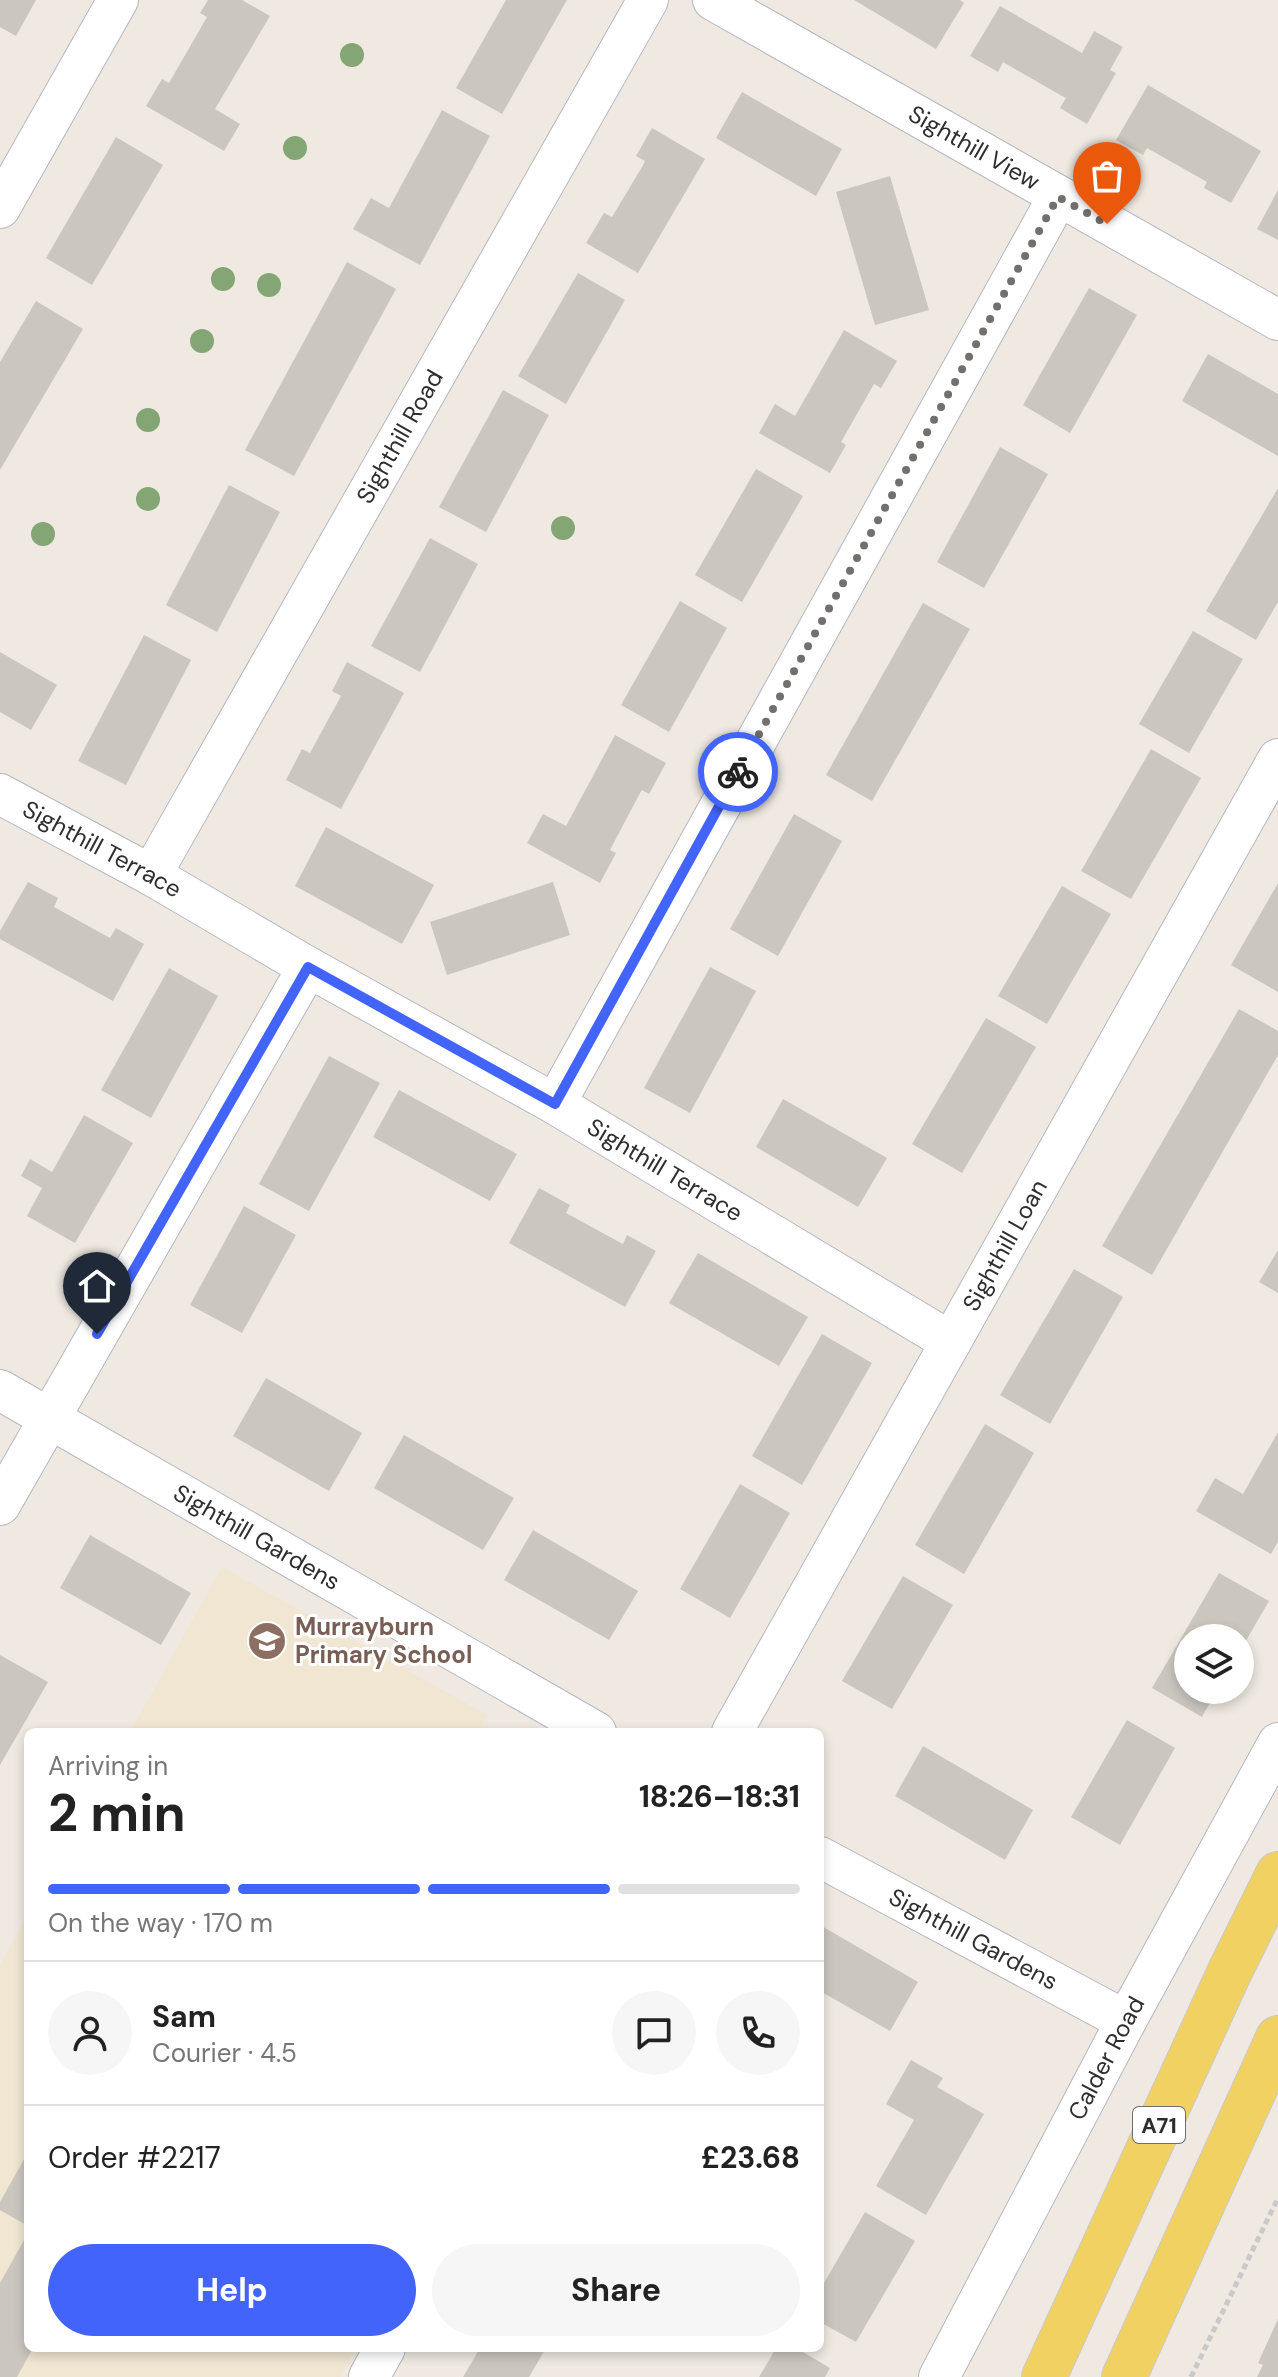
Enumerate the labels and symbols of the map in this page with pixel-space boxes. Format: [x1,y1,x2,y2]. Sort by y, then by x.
street label: Sighthill View [903,98,1046,197]
pin [1073,142,1141,224]
street label: Sighthill Road [349,364,450,509]
courier [698,732,778,812]
street label: Sighthill Terrace [18,793,187,904]
street label: Sighthill Terrace [582,1111,749,1228]
street label: Sighthill Loan [955,1174,1054,1316]
pin [63,1252,131,1334]
street label: Sighthill Gardens [168,1477,346,1597]
place label: Murrayburn Primary School [295,1611,472,1670]
school or university icon: Murrayburn Primary School [246,1620,288,1662]
street label: Sighthill Gardens [884,1881,1063,1997]
street label: Calder Road [1061,1991,1151,2125]
road number: A71 [1133,2107,1185,2143]

